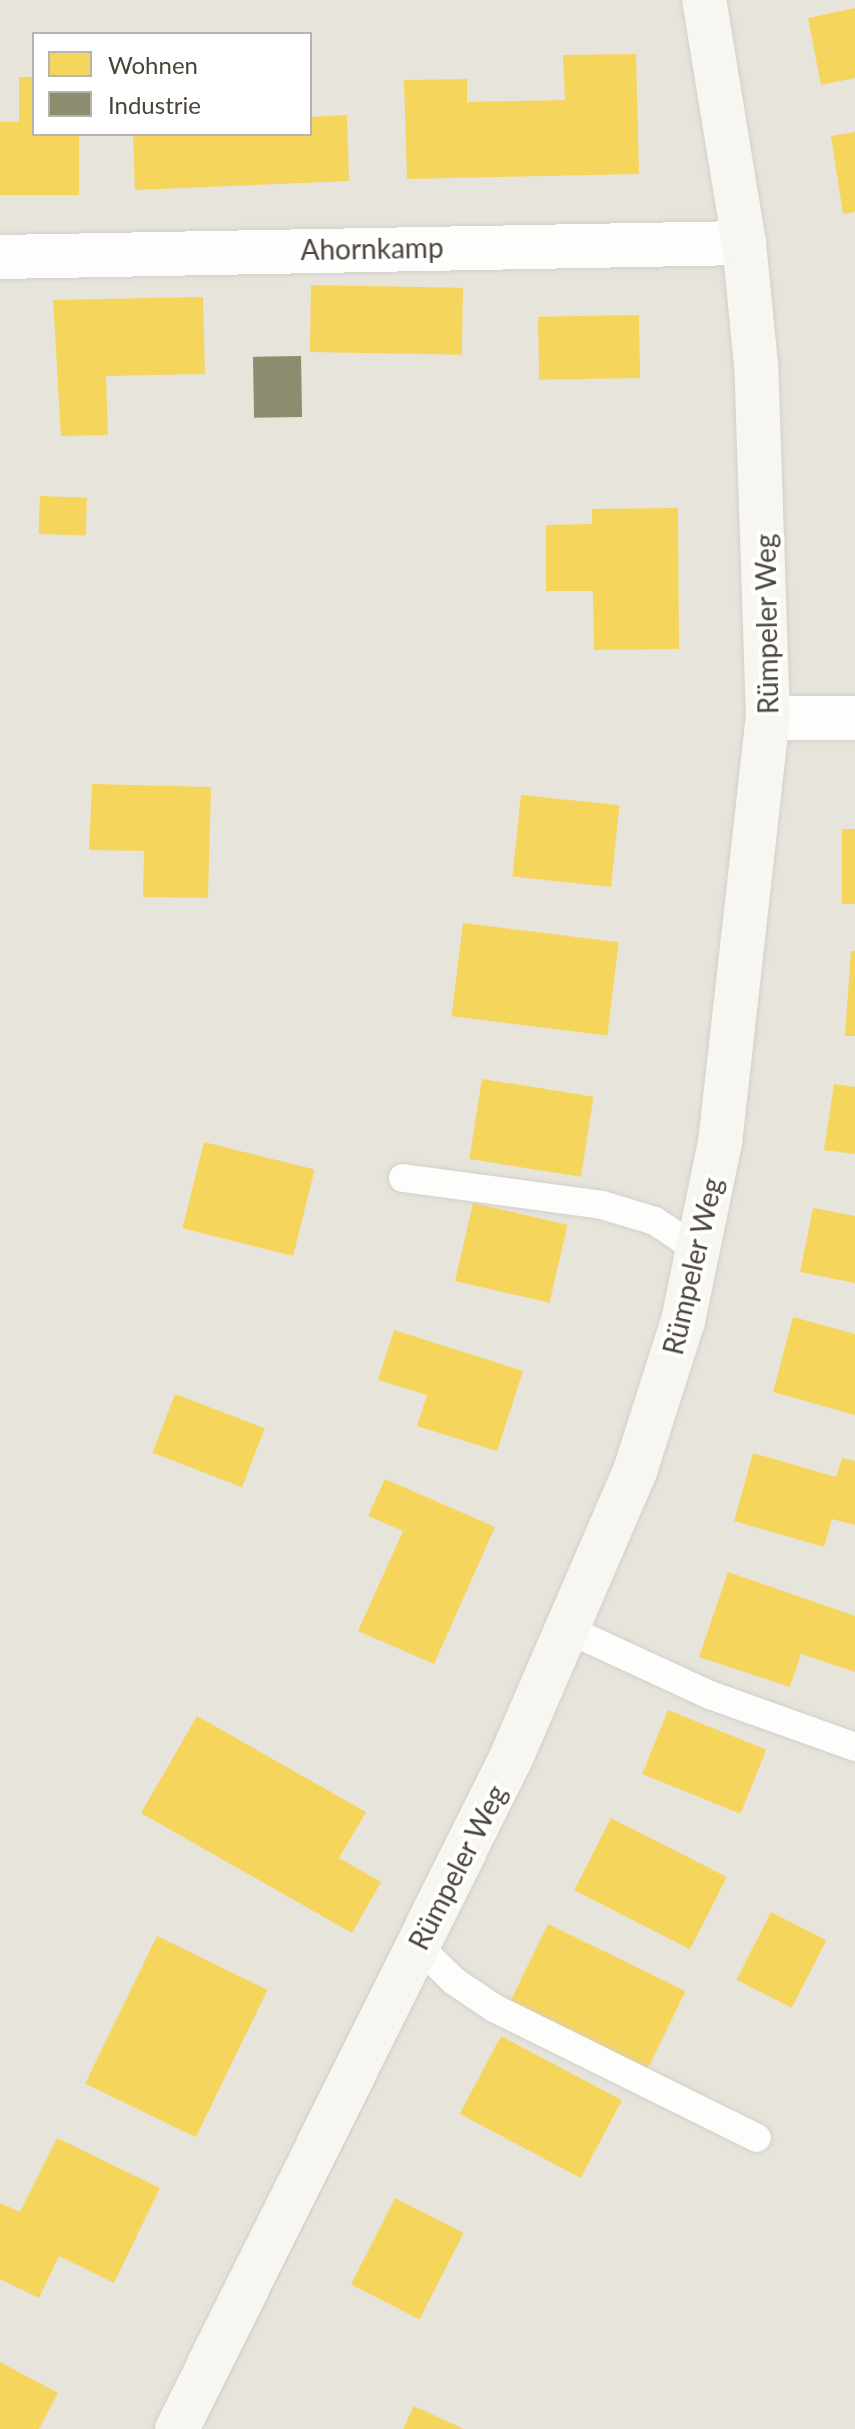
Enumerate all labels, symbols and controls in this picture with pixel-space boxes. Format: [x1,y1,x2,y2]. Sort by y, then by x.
legend [32,32,312,136]
text: Wohnen [108,50,198,79]
text: Industrie [108,90,201,119]
street label: Ahornkamp [300,230,444,266]
street label: Rümpeler Weg [748,533,784,715]
street label: Rümpeler Weg [655,1174,729,1358]
street label: Rümpeler Weg [401,1778,513,1956]

